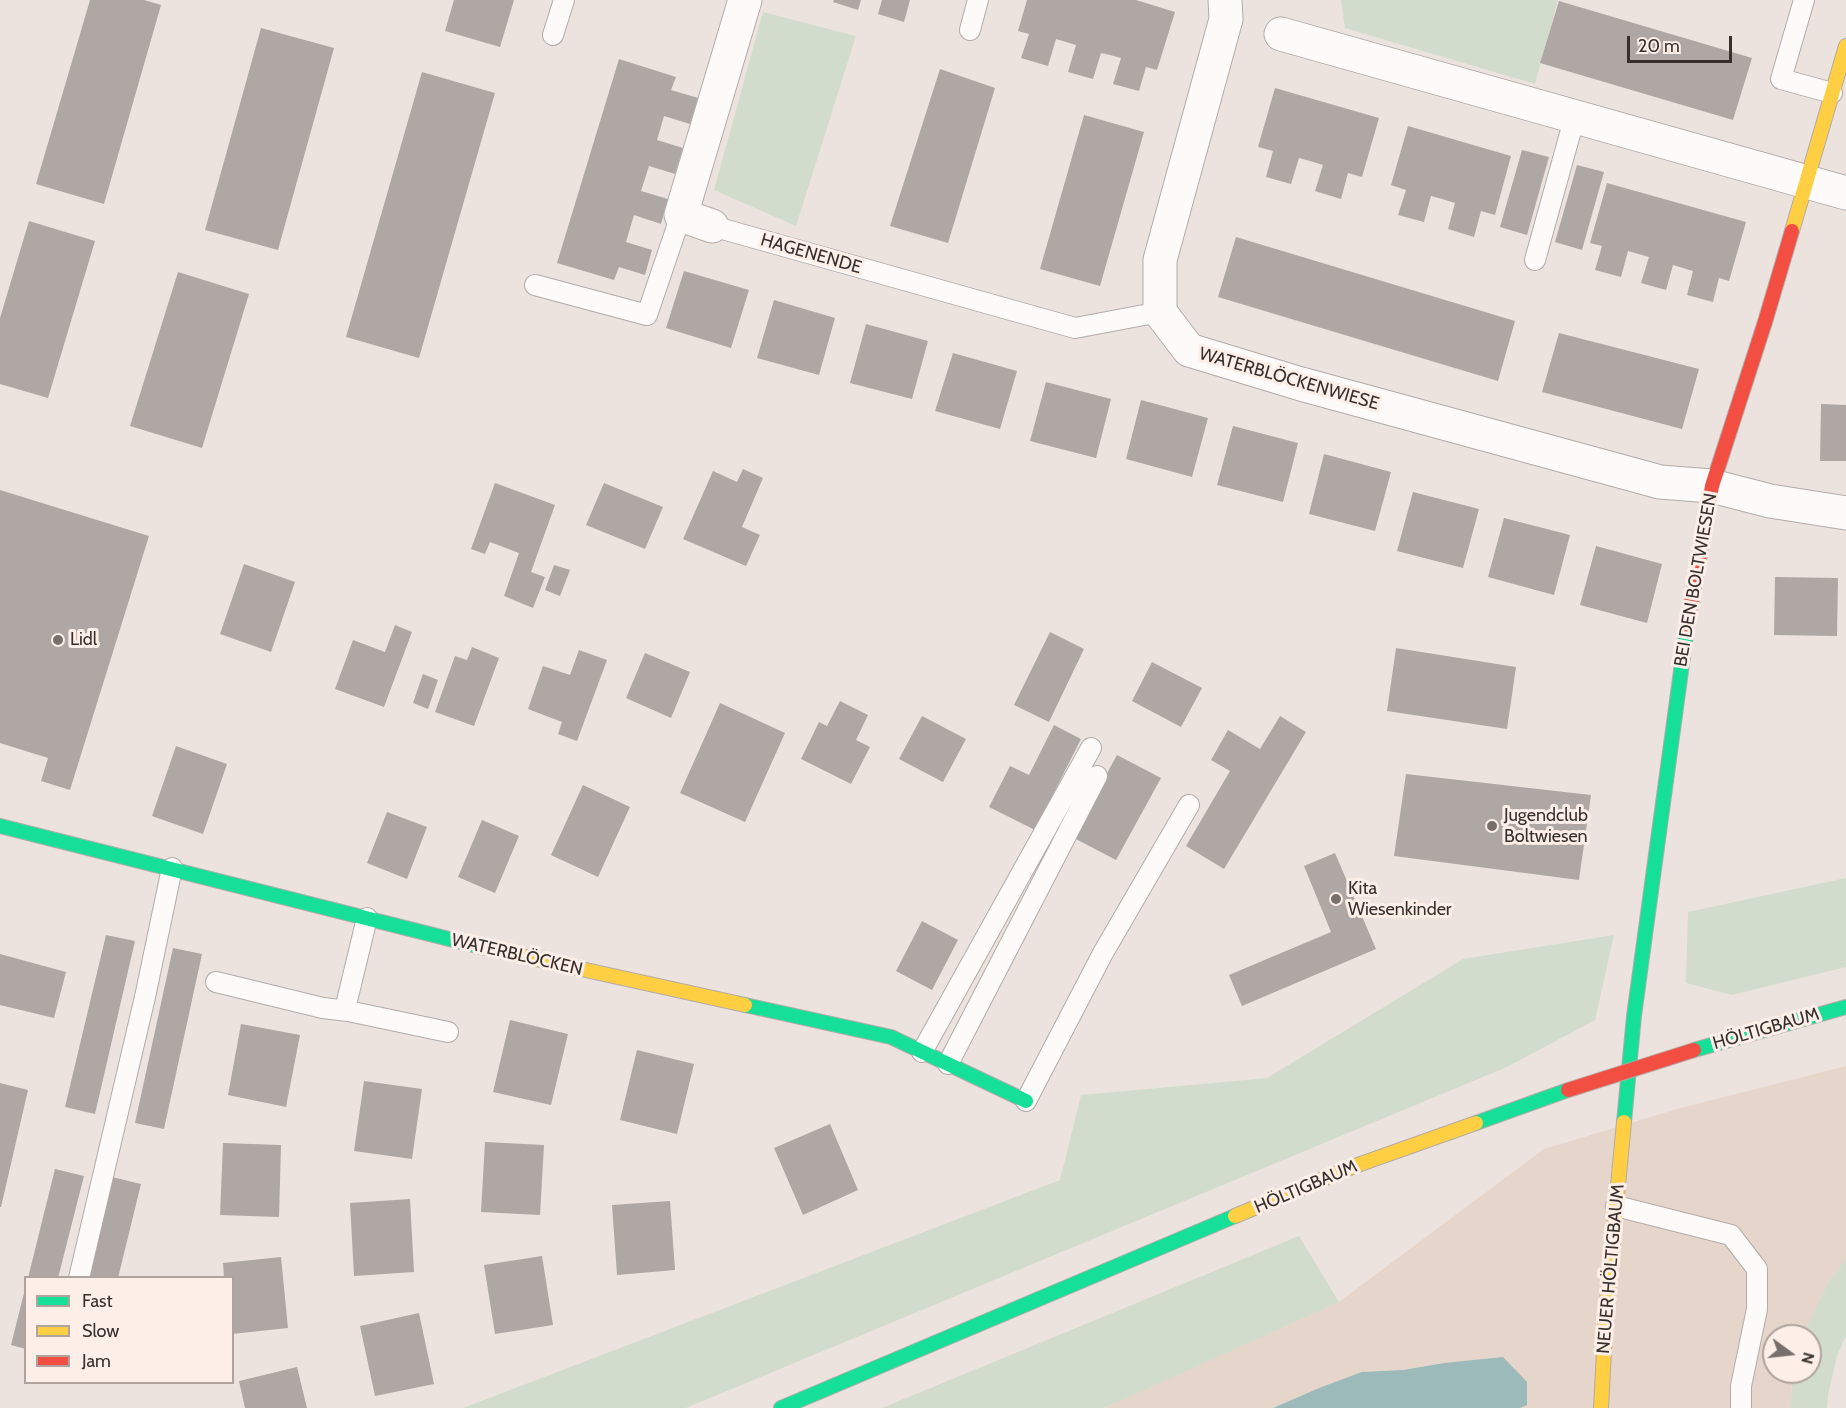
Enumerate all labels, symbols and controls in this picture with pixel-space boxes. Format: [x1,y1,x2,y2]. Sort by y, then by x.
scale bar [1630,24,1735,62]
text: 20 m [1638,35,1680,57]
street label: HAGENENDE [758,229,864,279]
street label: WATERBLÖCKENWIESE [1197,343,1381,415]
street label: BEI DEN BOLTWIESEN [1670,492,1722,668]
place label: Lidl [70,629,97,651]
marker: Lidl [51,633,65,647]
place label: Jugendclub Boltwiesen [1504,805,1588,848]
marker: Jugendclub Boltwiesen [1485,819,1499,833]
place label: Kita Wiesenkinder [1348,878,1452,920]
marker: Kita Wiesenkinder [1329,892,1343,906]
street label: WATERBLÖCKEN [449,929,585,981]
street label: HÖLTIGBAUM [1710,1003,1822,1055]
street label: HÖLTIGBAUM [1251,1156,1361,1218]
street label: NEUER HÖLTIGBAUM [1593,1183,1629,1355]
legend [24,1276,234,1384]
text: Fast [82,1290,113,1312]
text: Slow [82,1320,119,1342]
north arrow [1762,1324,1822,1384]
text: Jam [82,1350,111,1372]
text: N [1797,1350,1819,1366]

